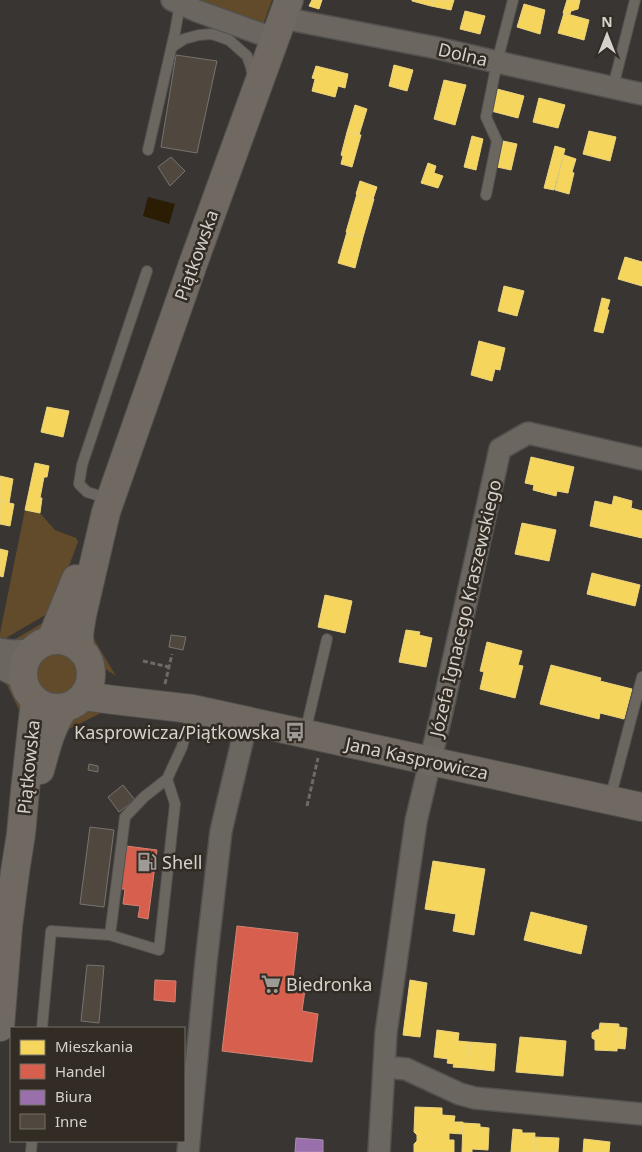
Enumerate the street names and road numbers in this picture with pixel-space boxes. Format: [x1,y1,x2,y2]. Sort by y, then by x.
street label: Dolna [436,37,490,71]
street label: Piątkowska [169,206,223,304]
street label: Józefa Ignacego Kraszewskiego [423,477,506,741]
street label: Piątkowska [11,719,45,815]
street label: Jana Kasprowicza [341,731,491,785]

